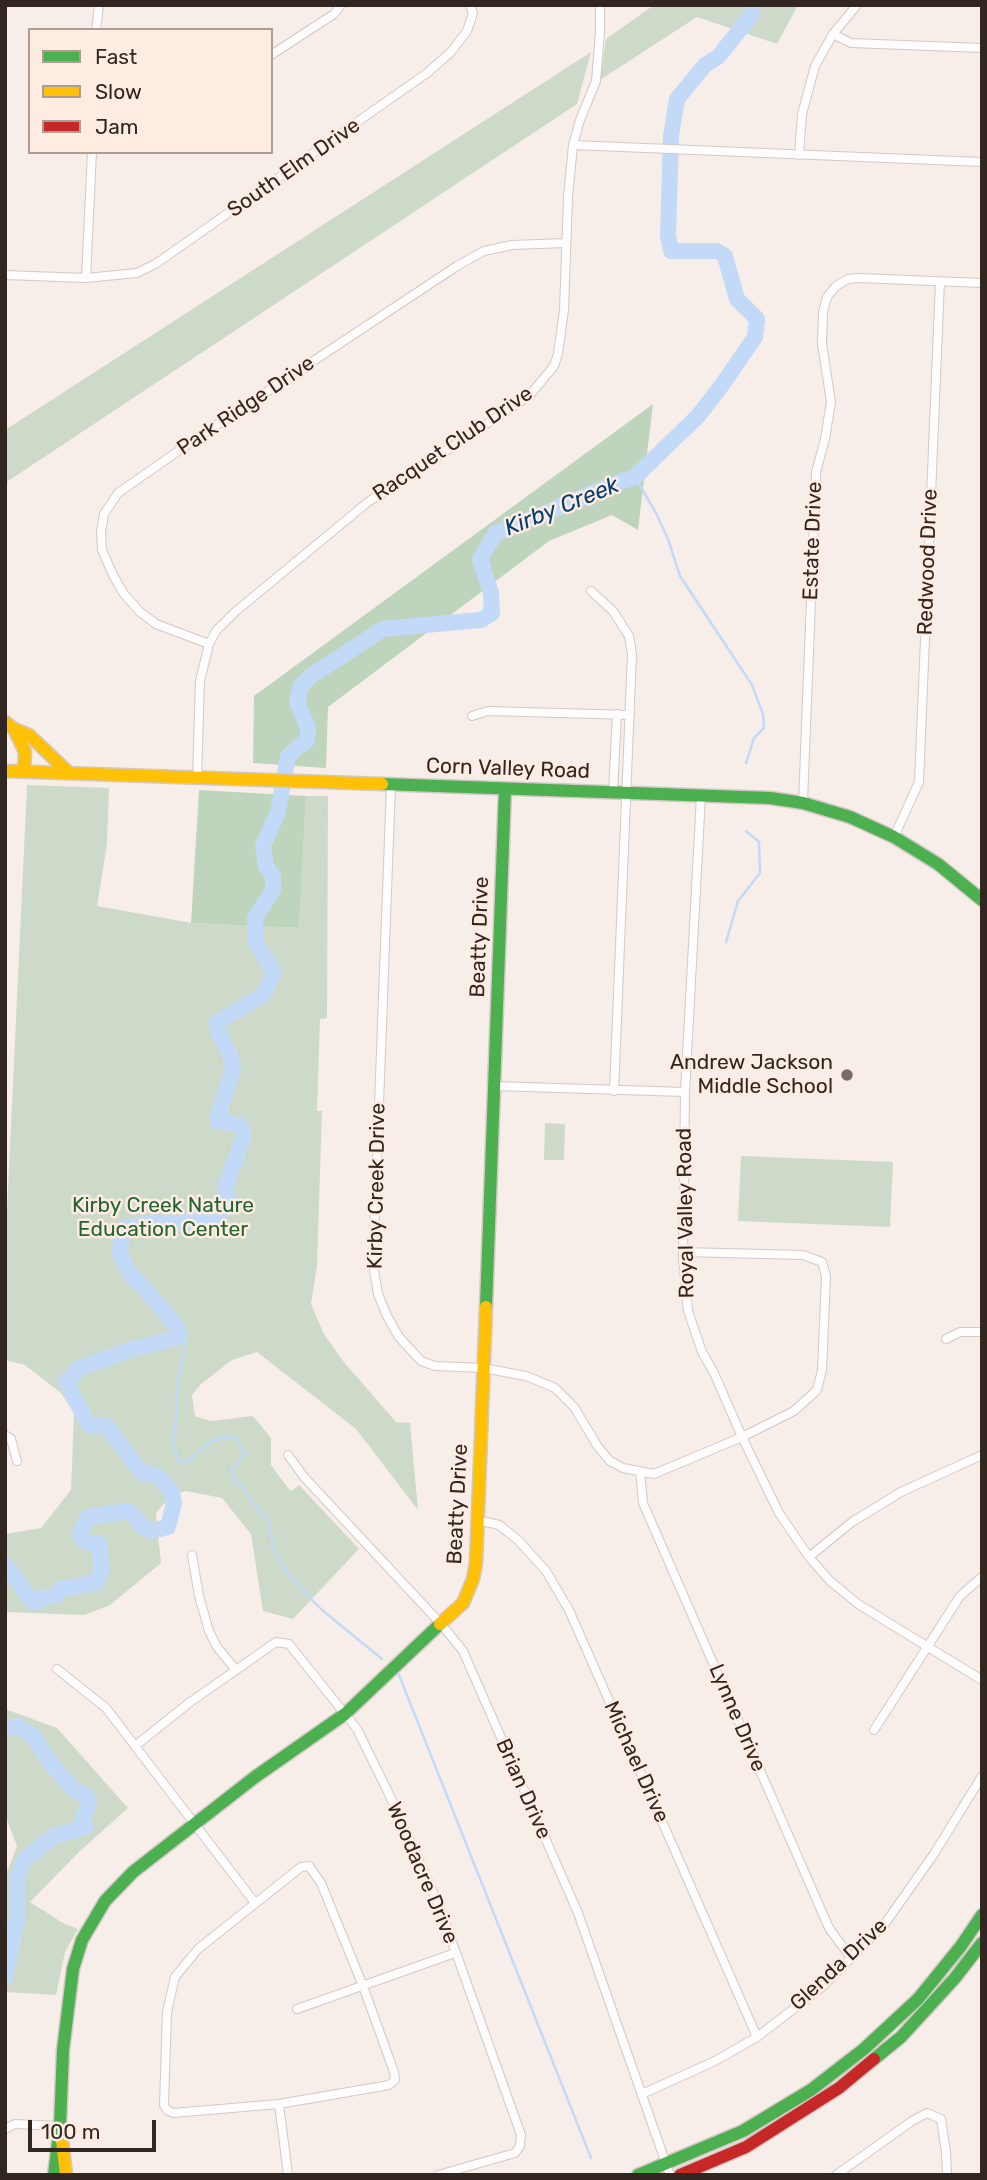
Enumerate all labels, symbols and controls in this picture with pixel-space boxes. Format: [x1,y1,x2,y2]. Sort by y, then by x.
legend [28,28,273,154]
text: Fast [95,44,137,69]
text: Slow [95,79,142,104]
street label: South Elm Drive [223,113,365,223]
text: Jam [95,114,139,139]
street label: Park Ridge Drive [173,351,319,461]
street label: Racquet Club Drive [368,381,538,507]
water label: Kirby Creek [501,472,623,542]
street label: Estate Drive [798,481,828,601]
street label: Redwood Drive [913,488,943,636]
street label: Corn Valley Road [426,754,590,784]
street label: Beatty Drive [465,876,495,998]
place label: Andrew Jackson Middle School [670,1050,833,1100]
marker: Andrew Jackson Middle School [839,1067,855,1083]
street label: Kirby Creek Drive [363,1103,391,1269]
street label: Royal Valley Road [672,1128,700,1298]
park label: Kirby Creek Nature Education Center [72,1193,254,1243]
street label: Beatty Drive [442,1443,474,1565]
street label: Lynne Drive [703,1660,771,1776]
street label: Michael Drive [598,1697,674,1827]
street label: Brian Drive [490,1735,556,1843]
street label: Woodacre Drive [381,1798,463,1948]
street label: Glenda Drive [785,1914,893,2016]
scale bar [32,2106,159,2150]
text: 100 m [41,2119,100,2144]

